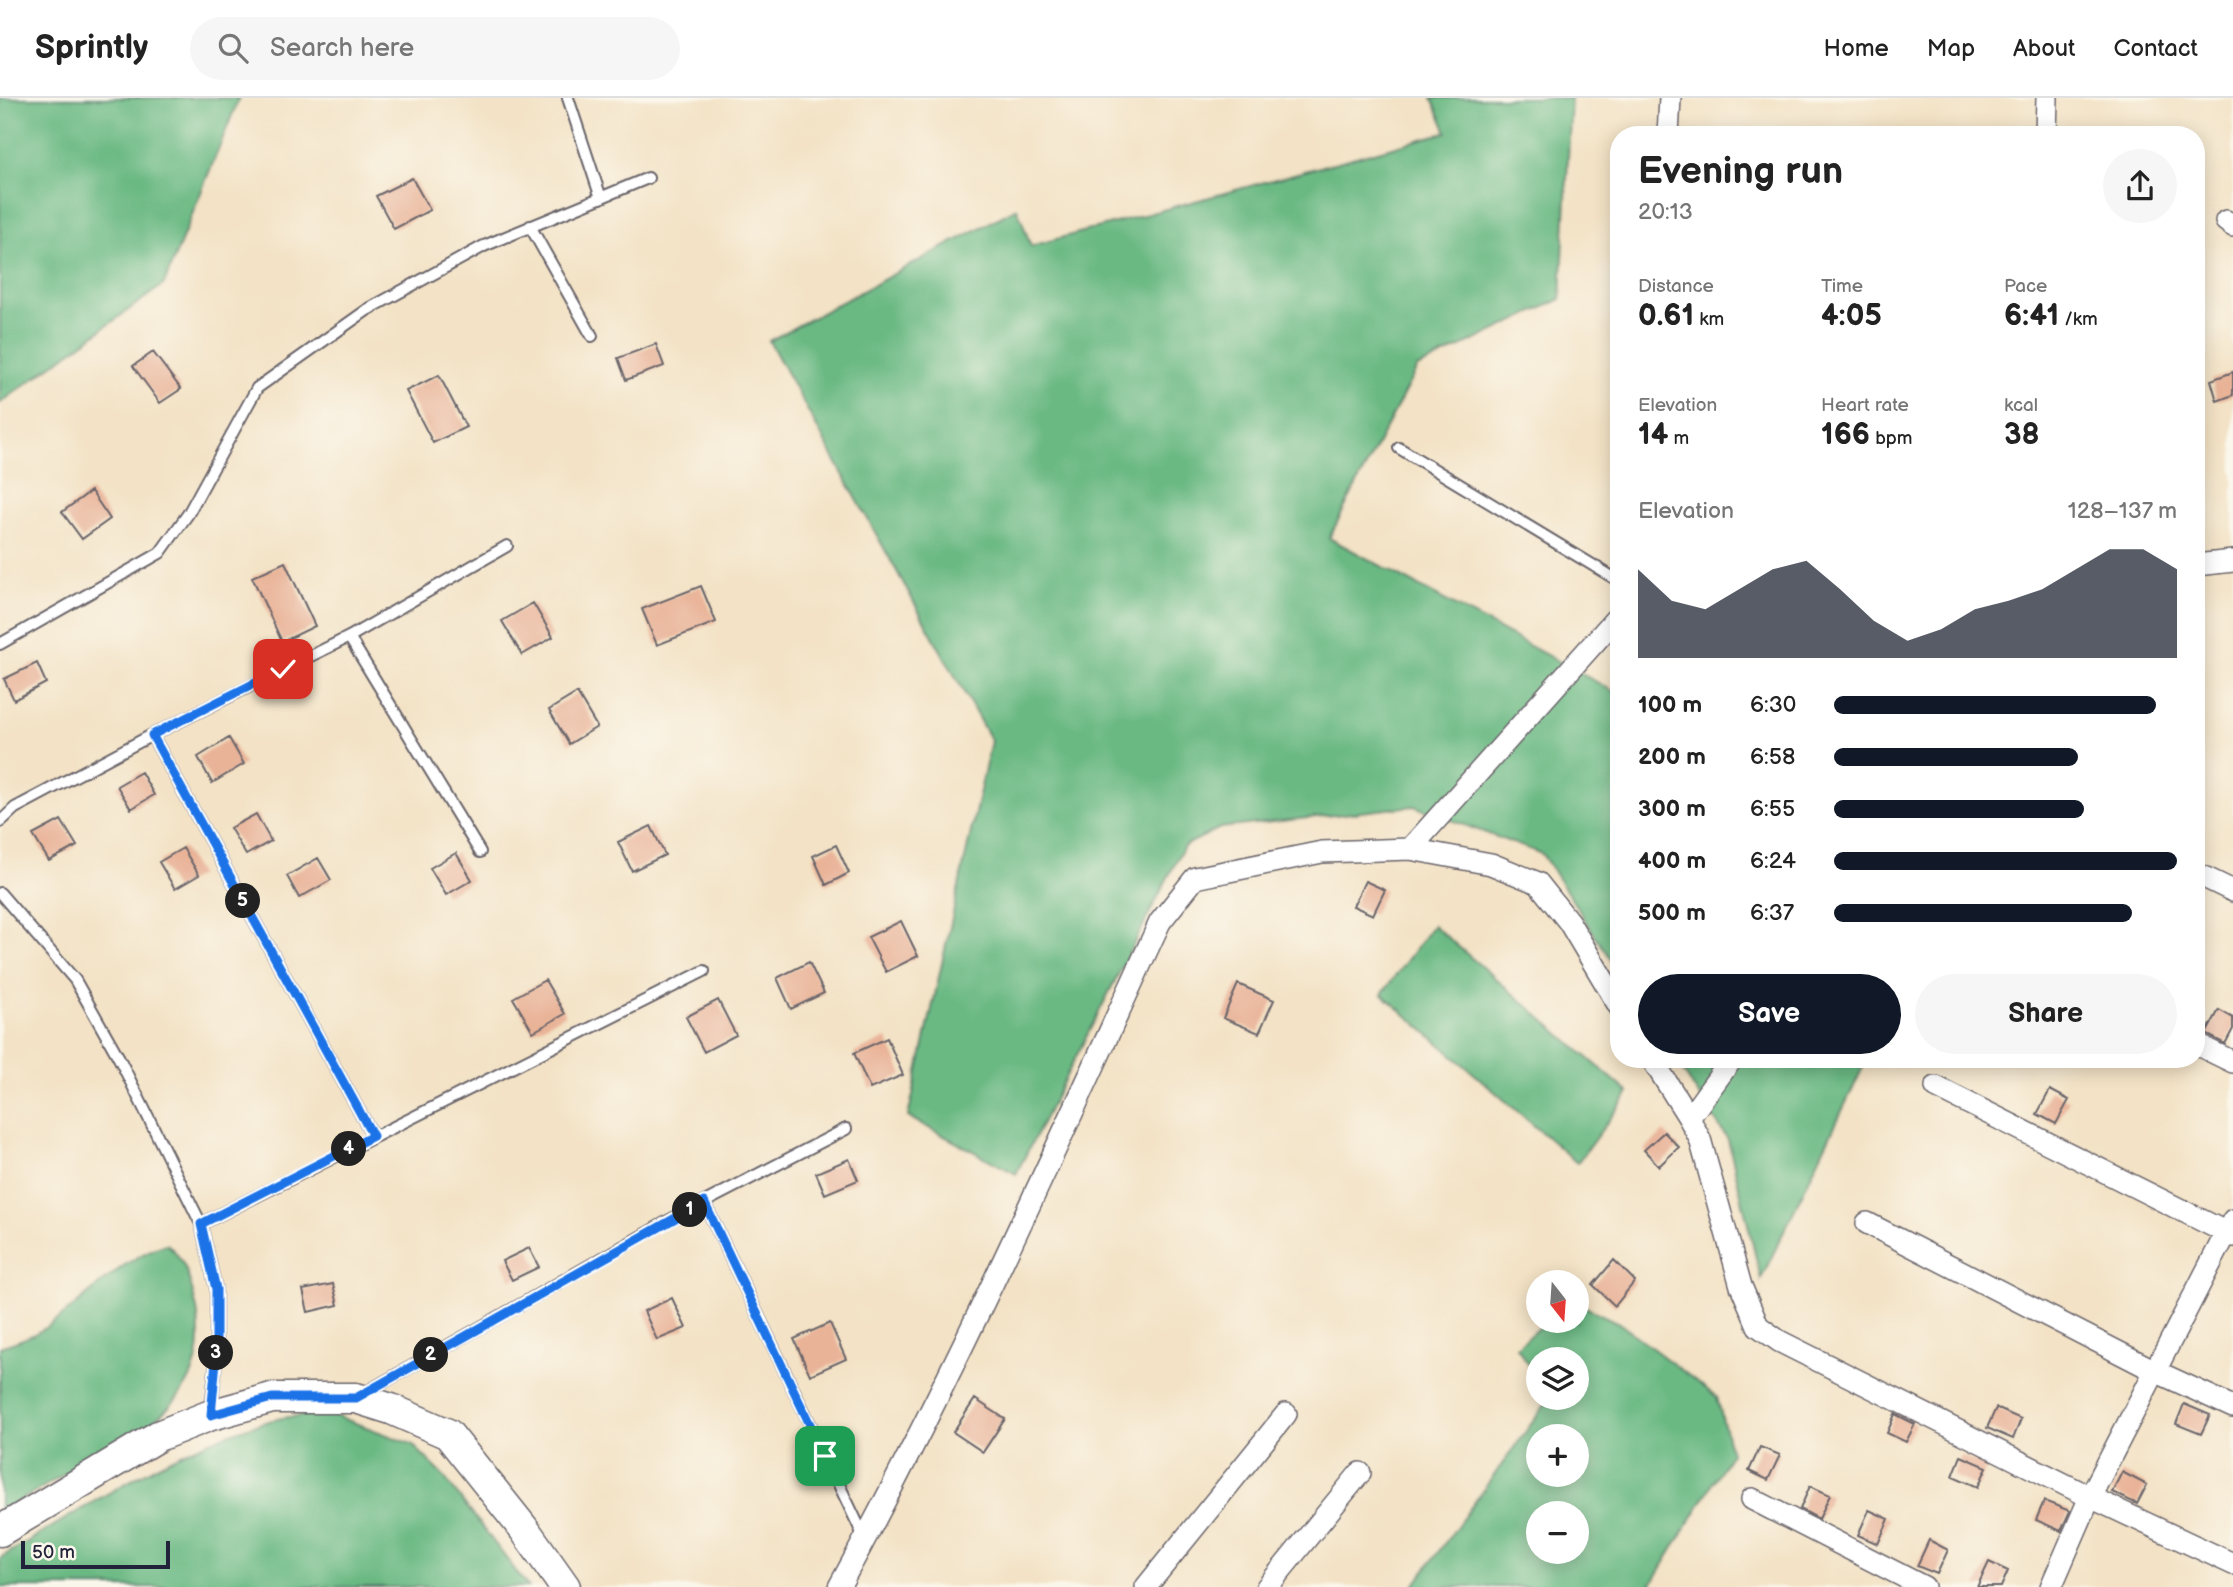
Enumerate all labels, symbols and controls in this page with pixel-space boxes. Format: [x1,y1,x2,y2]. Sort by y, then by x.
search box [190,17,680,80]
text: Sprintly [35,28,148,68]
icon: search [214,29,252,67]
text: Search here [270,33,414,64]
text: Home [1824,34,1889,63]
text: Map [1927,34,1975,63]
text: About [2013,34,2075,63]
text: Contact [2113,34,2198,63]
text: Evening run [1638,149,1843,194]
button: share [2103,149,2177,223]
text: 20:13 [1638,198,1693,226]
text: Distance [1638,275,1714,298]
text: Time [1821,275,1863,298]
text: Pace [2004,275,2047,298]
text: 0.61 [1638,298,1694,334]
text: 4:05 [1821,298,1882,334]
text: 6:41 [2004,298,2059,334]
text: km [1694,308,1724,331]
text: /km [2059,308,2098,331]
text: Elevation [1638,394,1717,417]
text: Heart rate [1821,394,1909,417]
text: kcal [2004,394,2038,417]
text: 14 [1638,417,1668,453]
text: 166 [1821,417,1870,453]
text: 38 [2004,417,2040,453]
text: m [1668,427,1689,450]
text: bpm [1870,427,1913,450]
text: Elevation [1638,497,1734,525]
text: 128–137 m [2068,497,2177,525]
pin [253,639,313,699]
icon: check [264,650,302,688]
text: 100 m [1638,691,1702,719]
text: 6:30 [1750,691,1796,719]
text: 200 m [1638,743,1706,771]
text: 6:58 [1750,743,1795,771]
text: 300 m [1638,795,1706,823]
text: 6:55 [1750,795,1795,823]
text: 400 m [1638,847,1706,875]
text: 6:24 [1750,847,1796,875]
pin: 5 [226,884,260,918]
text: 5 [237,889,248,912]
text: 500 m [1638,899,1706,927]
text: 6:37 [1750,899,1794,927]
button: Save [1638,974,1901,1054]
button: Share [1915,974,2177,1054]
pin: 4 [332,1132,366,1166]
text: 4 [343,1137,354,1160]
pin: 1 [672,1192,708,1228]
text: 1 [686,1198,694,1221]
north arrow [1526,1270,1589,1334]
map controls [1526,1270,1589,1564]
pin: 3 [198,1336,234,1370]
pin: 2 [414,1338,448,1372]
text: 3 [210,1341,221,1364]
text: 2 [425,1343,436,1366]
button: layers [1526,1347,1589,1410]
button: + [1526,1424,1589,1487]
pin [795,1426,855,1486]
icon: arrive [806,1437,844,1475]
button: − [1526,1501,1589,1564]
scale bar [21,1538,170,1570]
text: 50 m [32,1541,75,1564]

